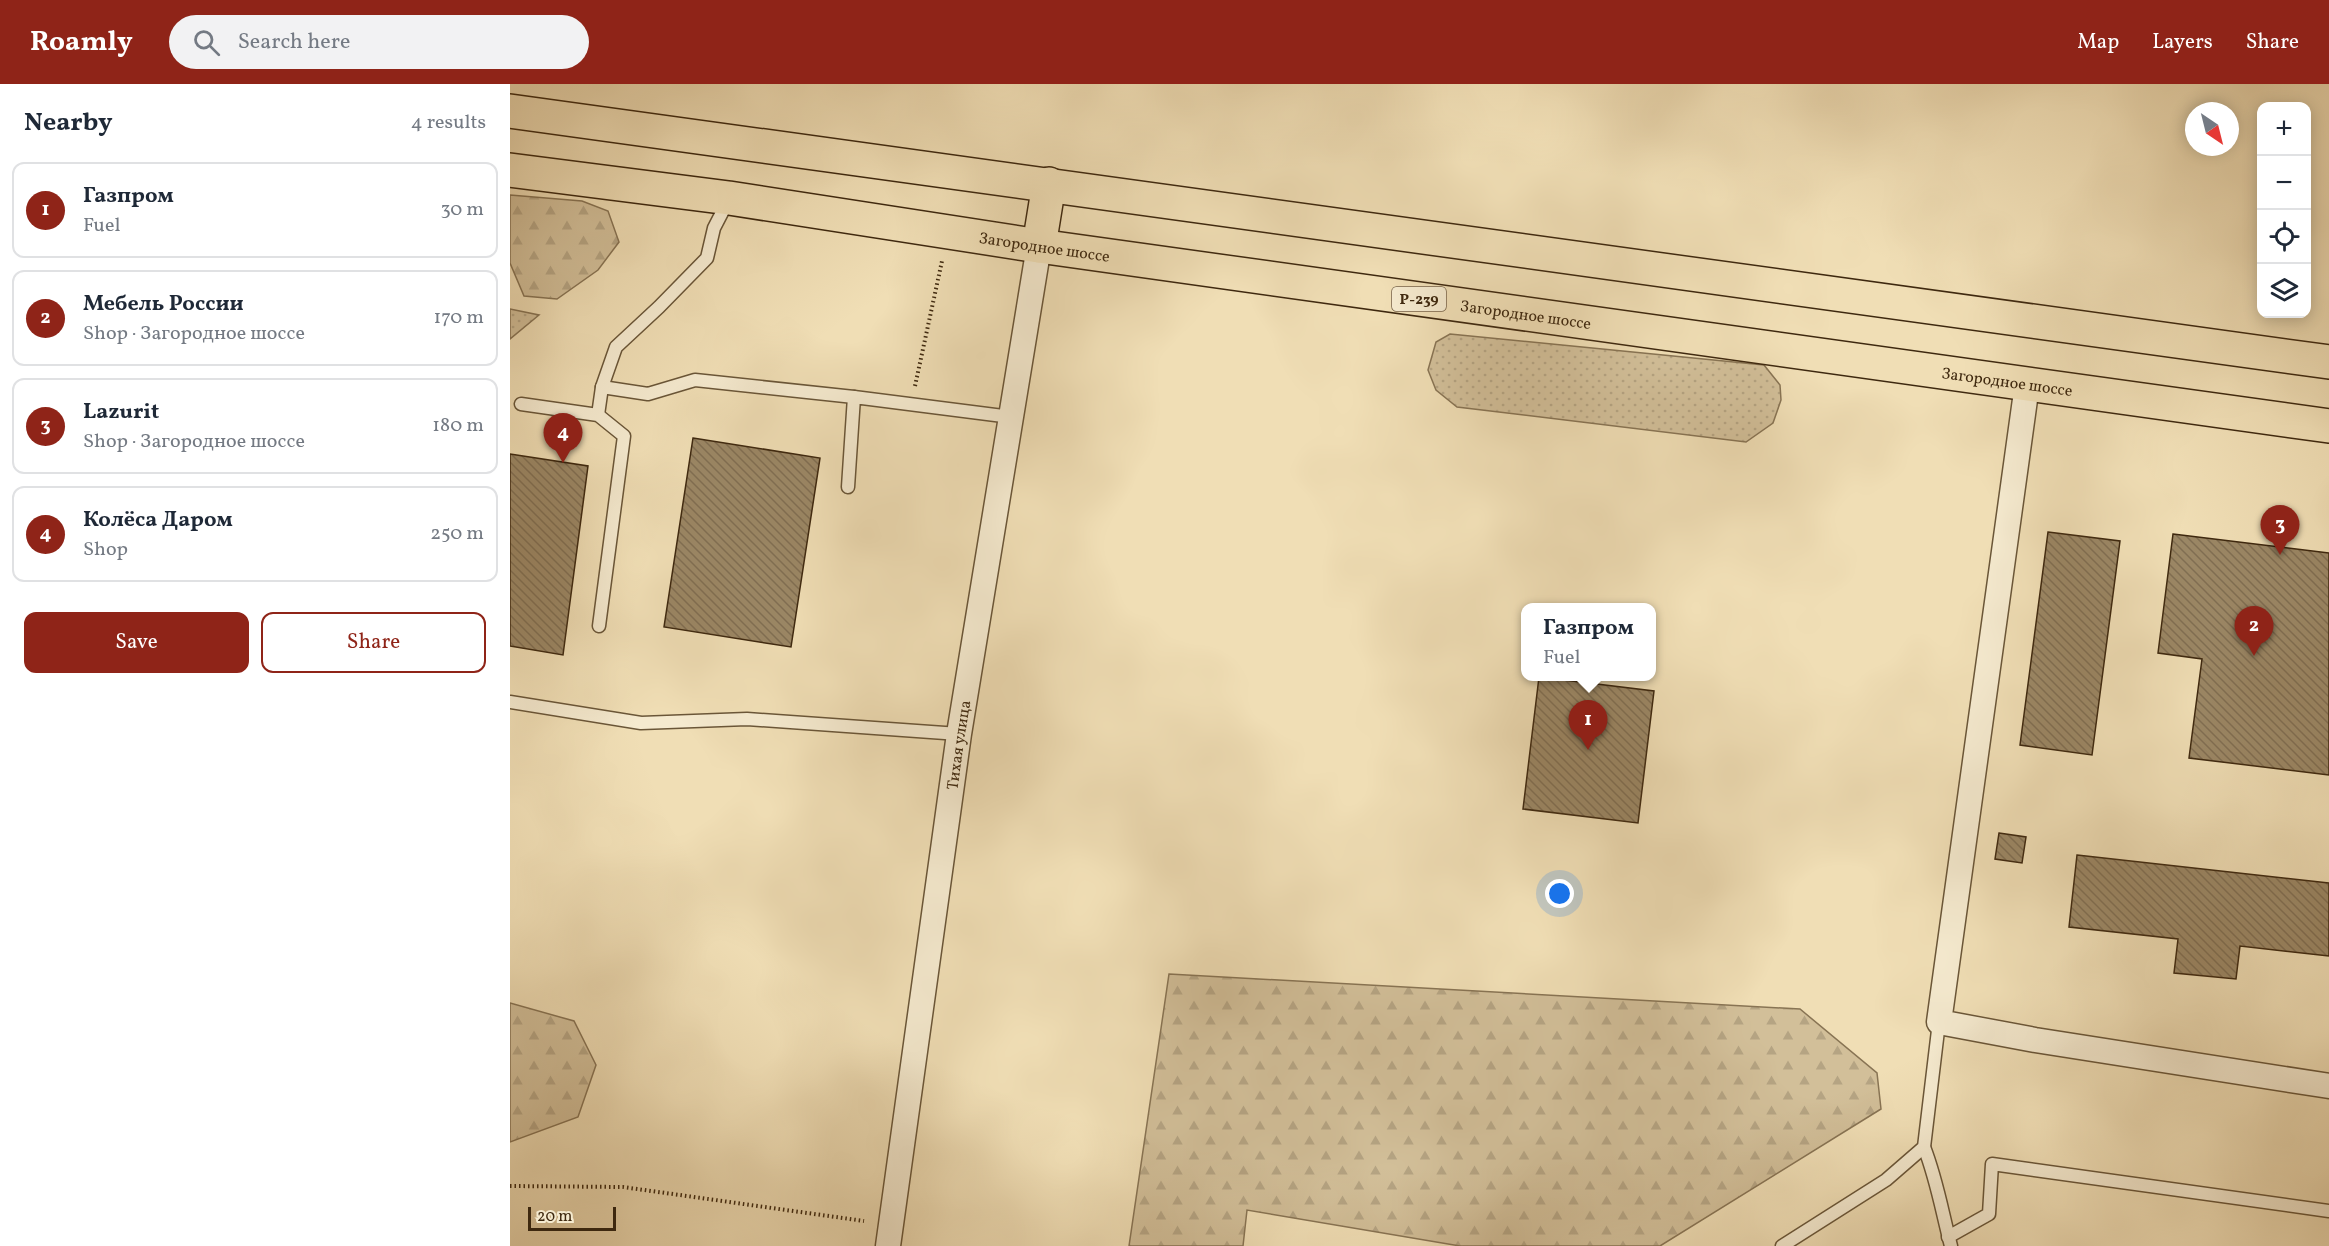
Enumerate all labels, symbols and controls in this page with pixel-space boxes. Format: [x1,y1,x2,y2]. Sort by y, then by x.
search box [169,15,589,69]
text: Roamly [30,23,133,62]
icon: search [190,26,223,59]
text: Search here [238,27,350,58]
text: Map [2077,28,2119,57]
text: Layers [2152,28,2213,57]
text: Share [2246,28,2299,57]
north arrow [2185,102,2239,156]
map controls [2257,102,2311,318]
button: + [2257,102,2311,156]
text: Nearby [24,105,113,141]
text: 4 results [411,109,486,137]
button: − [2257,156,2311,210]
text: Газпром [83,181,174,212]
text: 1 [41,196,50,224]
text: 30 m [440,196,484,224]
button: locate [2257,210,2311,264]
text: Fuel [83,212,120,240]
street label: Загородное шоссе [977,228,1111,269]
button: layers [2257,264,2311,318]
road number: Р-239 [1392,287,1446,311]
text: Мебель России [83,289,244,320]
street label: Загородное шоссе [1459,296,1592,336]
text: 2 [40,304,51,332]
text: 170 m [434,304,484,332]
text: Shop · Загородное шоссе [83,320,305,348]
street label: Загородное шоссе [1940,363,2074,403]
text: Lazurit [83,397,159,428]
text: 3 [40,412,51,440]
text: 180 m [432,412,484,440]
pin: 4 [544,414,582,463]
text: Shop · Загородное шоссе [83,428,305,456]
text: Колёса Даром [83,505,233,536]
pin: 3 [2260,506,2300,555]
text: 4 [39,520,52,548]
text: 250 m [430,520,484,548]
text: Shop [83,536,128,564]
popup [1521,603,1656,681]
pin: 2 [2234,606,2274,656]
button: Save [24,612,249,673]
button: Share [261,612,486,673]
text: Газпром [1543,613,1634,644]
text: Fuel [1543,644,1580,672]
street label: Тихая улица [942,699,977,791]
pin: 1 [1568,700,1608,750]
your location [1545,879,1574,908]
scale bar [528,1204,616,1232]
text: 20 m [537,1206,572,1228]

